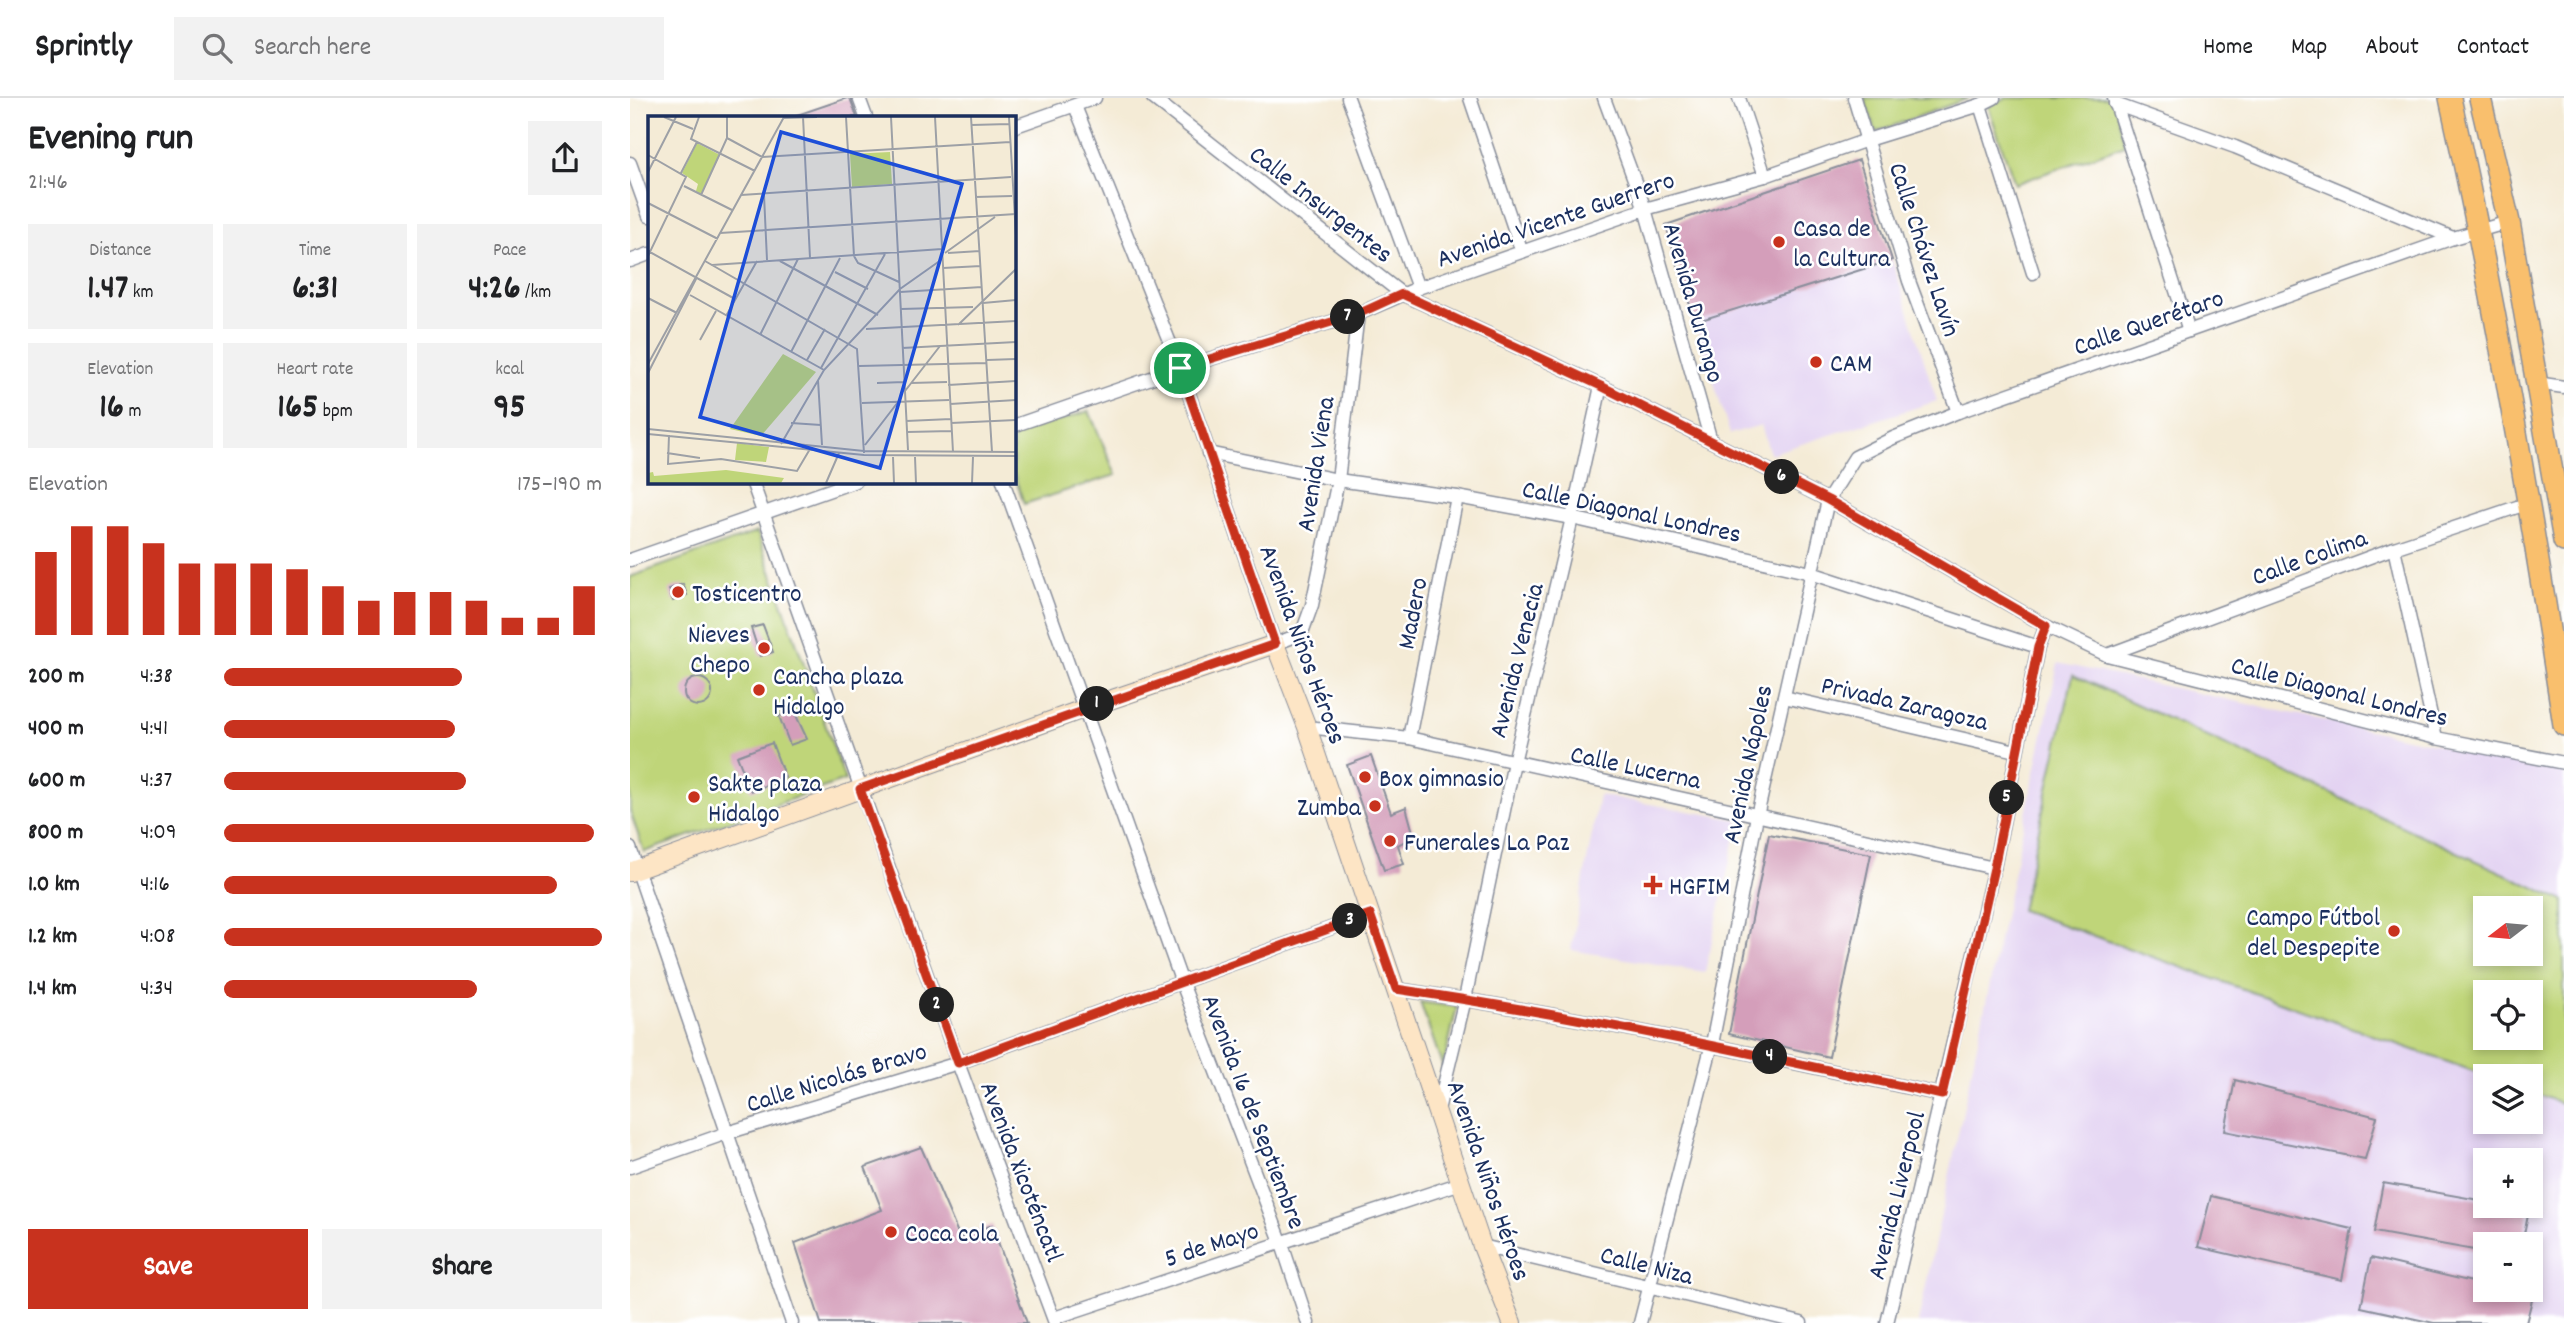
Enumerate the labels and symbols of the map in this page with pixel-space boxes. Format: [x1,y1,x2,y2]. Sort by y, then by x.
inset map [648,116,1015,483]
street label: Calle Insurgentes [1240,138,1400,274]
street label: Calle Chávez Lavín [1877,158,1968,342]
street label: Avenida Vicente Guerrero [1432,163,1680,279]
place label: Casa de la Cultura [1793,212,1891,279]
street label: Avenida Durango [1651,219,1732,387]
marker: Casa de la Cultura [1771,234,1787,250]
street label: Calle Querétaro [2069,281,2229,367]
pin: 7 [1330,300,1366,334]
pin [1150,338,1210,398]
place label: CAM [1830,347,1872,384]
marker: CAM [1808,354,1824,370]
street label: Avenida Viena [1289,393,1347,535]
pin: 6 [1764,460,1800,494]
street label: Calle Diagonal Londres [1518,472,1744,555]
street label: Calle Colima [2247,521,2374,597]
street label: Avenida Niños Héroes [1247,540,1354,750]
street label: Madero [1389,575,1439,653]
place label: Tosticentro [692,577,802,614]
street label: Avenida Venecia [1481,579,1556,742]
marker: Tosticentro [670,584,686,600]
place label: Nieves Chepo [688,618,750,685]
marker: Nieves Chepo [756,640,772,656]
street label: Calle Diagonal Londres [2227,648,2452,738]
place label: Cancha plaza Hidalgo [773,660,904,727]
street label: Privada Zaragoza [1817,668,1992,743]
marker: Cancha plaza Hidalgo [751,682,767,698]
street label: Avenida Nápoles [1715,682,1784,848]
pin: 1 [1079,686,1114,722]
street label: Calle Lucerna [1567,738,1705,801]
place label: Box gimnasio [1379,762,1504,799]
place label: Sakte plaza Hidalgo [708,767,823,834]
marker: Box gimnasio [1357,769,1373,785]
pin: 5 [1990,780,2024,816]
marker: Sakte plaza Hidalgo [686,789,702,805]
place label: Zumba [1297,791,1362,828]
marker: Zumba [1367,798,1383,814]
place label: Funerales La Paz [1404,826,1569,863]
marker: Funerales La Paz [1382,833,1398,849]
place label: HGFIM [1669,870,1730,907]
marker: HGFIM [1643,875,1663,895]
north arrow [2473,896,2543,966]
place label: Campo Fútbol del Despepite [2246,901,2380,968]
pin: 3 [1332,904,1368,938]
marker: Campo Fútbol del Despepite [2386,923,2402,939]
pin: 2 [920,988,954,1023]
street label: Avenida 16 de Septiembre [1190,990,1314,1235]
street label: Calle Nicolás Bravo [742,1034,932,1124]
pin: 4 [1752,1040,1788,1074]
street label: Avenida Niños Héroes [1435,1076,1538,1286]
street label: Avenida Xicoténcatl [968,1077,1071,1268]
street label: Avenida Liverpool [1860,1108,1937,1284]
street label: 5 de Mayo [1160,1214,1264,1279]
place label: Coca cola [905,1217,999,1254]
marker: Coca cola [883,1224,899,1240]
street label: Calle Niza [1596,1238,1697,1297]

